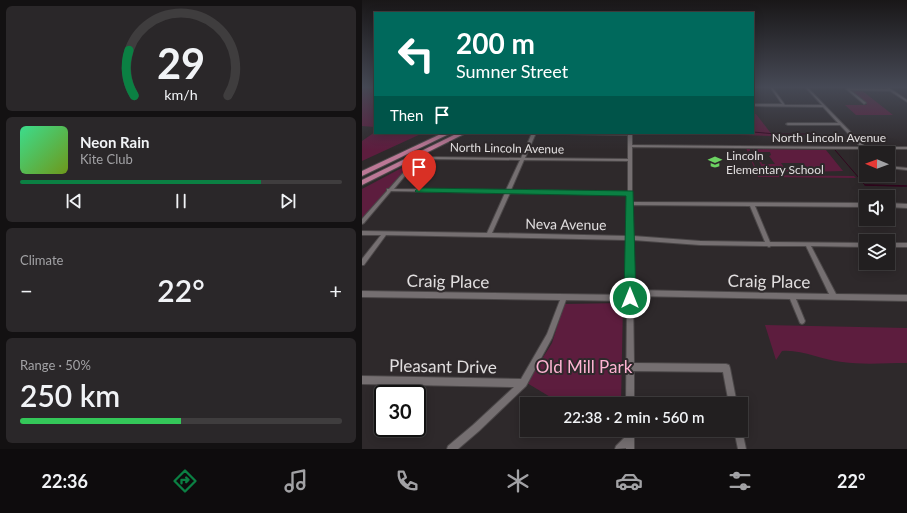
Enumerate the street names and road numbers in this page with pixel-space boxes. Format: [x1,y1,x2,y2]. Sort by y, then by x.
street label: North Lincoln Avenue [772,130,886,145]
street label: North Lincoln Avenue [450,140,564,156]
street label: Neva Avenue [525,215,607,233]
street label: Craig Place [407,270,490,292]
street label: Craig Place [728,270,811,292]
street label: Pleasant Drive [389,355,497,377]

